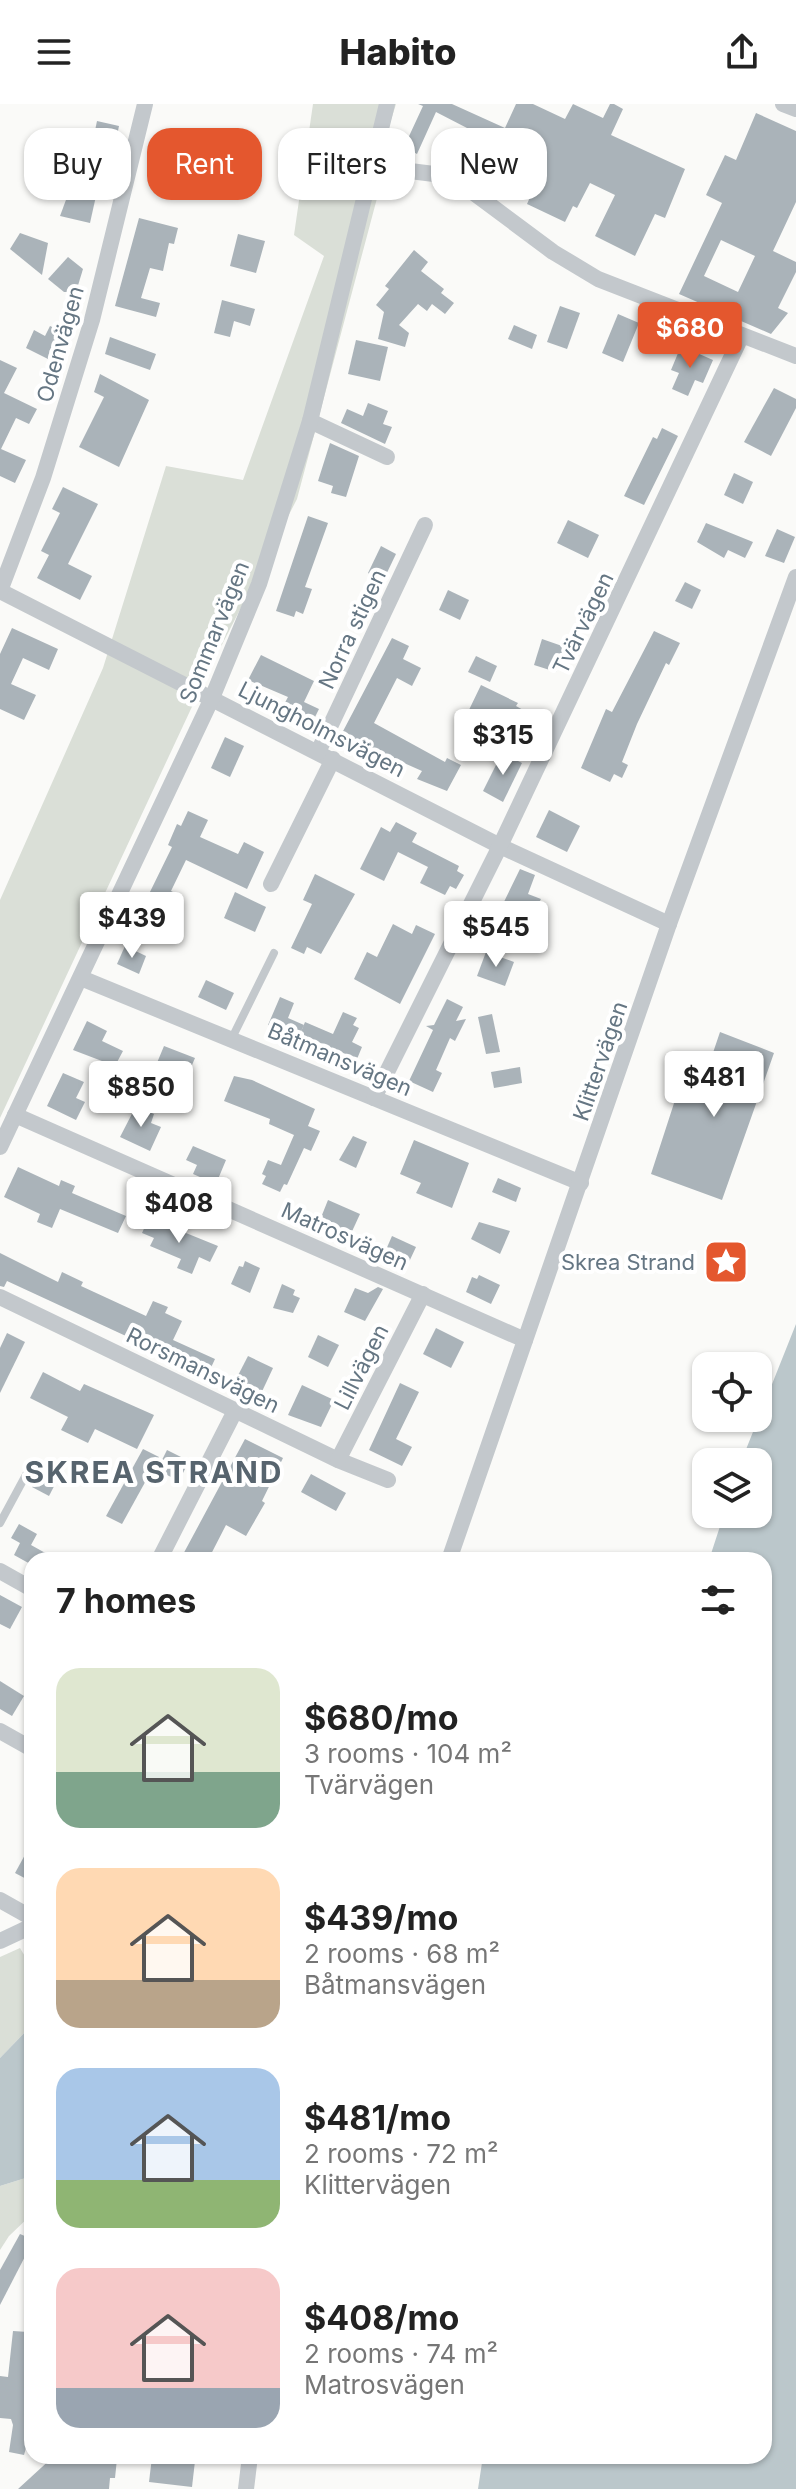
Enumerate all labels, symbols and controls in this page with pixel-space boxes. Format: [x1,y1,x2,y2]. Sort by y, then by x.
icon: menu [32,30,76,74]
text: Habito [340,30,456,74]
icon: share [720,30,764,74]
chip: Buy [24,128,131,200]
chip: Rent [147,128,262,200]
chip: Filters [278,128,415,200]
chip: New [431,128,547,200]
street label: Odenvägen [31,283,89,405]
pin: $680 [643,302,737,370]
text: $680 [656,312,724,343]
street label: Sommarvägen [174,557,254,707]
street label: Norra stigen [313,565,391,693]
street label: Tvärvägen [547,568,619,678]
street label: Ljungholmsvägen [234,676,410,782]
pin: $315 [456,709,550,777]
text: $315 [472,719,534,750]
pin: $439 [85,892,179,960]
pin: $545 [449,901,543,969]
text: $439 [98,902,166,933]
text: $545 [462,911,530,942]
street label: Klittervägen [567,998,633,1124]
street label: Båtmansvägen [264,1017,416,1101]
pin: $481 [667,1051,761,1119]
pin: $850 [94,1061,188,1129]
text: $481 [683,1061,745,1092]
text: $850 [107,1071,175,1102]
pin: $408 [132,1177,226,1245]
text: $408 [144,1187,214,1218]
street label: Matrosvägen [278,1196,412,1276]
place icon: Skrea Strand [702,1238,750,1286]
place label: Skrea Strand [561,1249,695,1275]
street label: Lillvägen [328,1320,394,1414]
street label: Rorsmansvägen [122,1322,284,1418]
map controls [692,1352,772,1528]
button: locate [692,1352,772,1432]
button: layers [692,1448,772,1528]
district label: SKREA STRAND [25,1454,283,1490]
icon: filters [696,1578,740,1622]
text: 7 homes [56,1580,196,1621]
text: $680/mo [304,1697,458,1738]
icon: home [120,1700,216,1796]
text: 3 rooms · 104 m² [304,1738,512,1769]
text: Tvärvägen [304,1769,434,1800]
text: $439/mo [304,1897,458,1938]
icon: home [120,1900,216,1996]
text: 2 rooms · 68 m² [304,1938,500,1969]
text: Båtmansvägen [304,1969,486,2000]
text: $481/mo [304,2097,451,2138]
icon: home [120,2100,216,2196]
text: 2 rooms · 72 m² [304,2138,498,2169]
text: Klittervägen [304,2169,451,2200]
text: $408/mo [304,2297,459,2338]
icon: home [120,2300,216,2396]
text: 2 rooms · 74 m² [304,2338,498,2369]
text: Matrosvägen [304,2369,465,2400]

